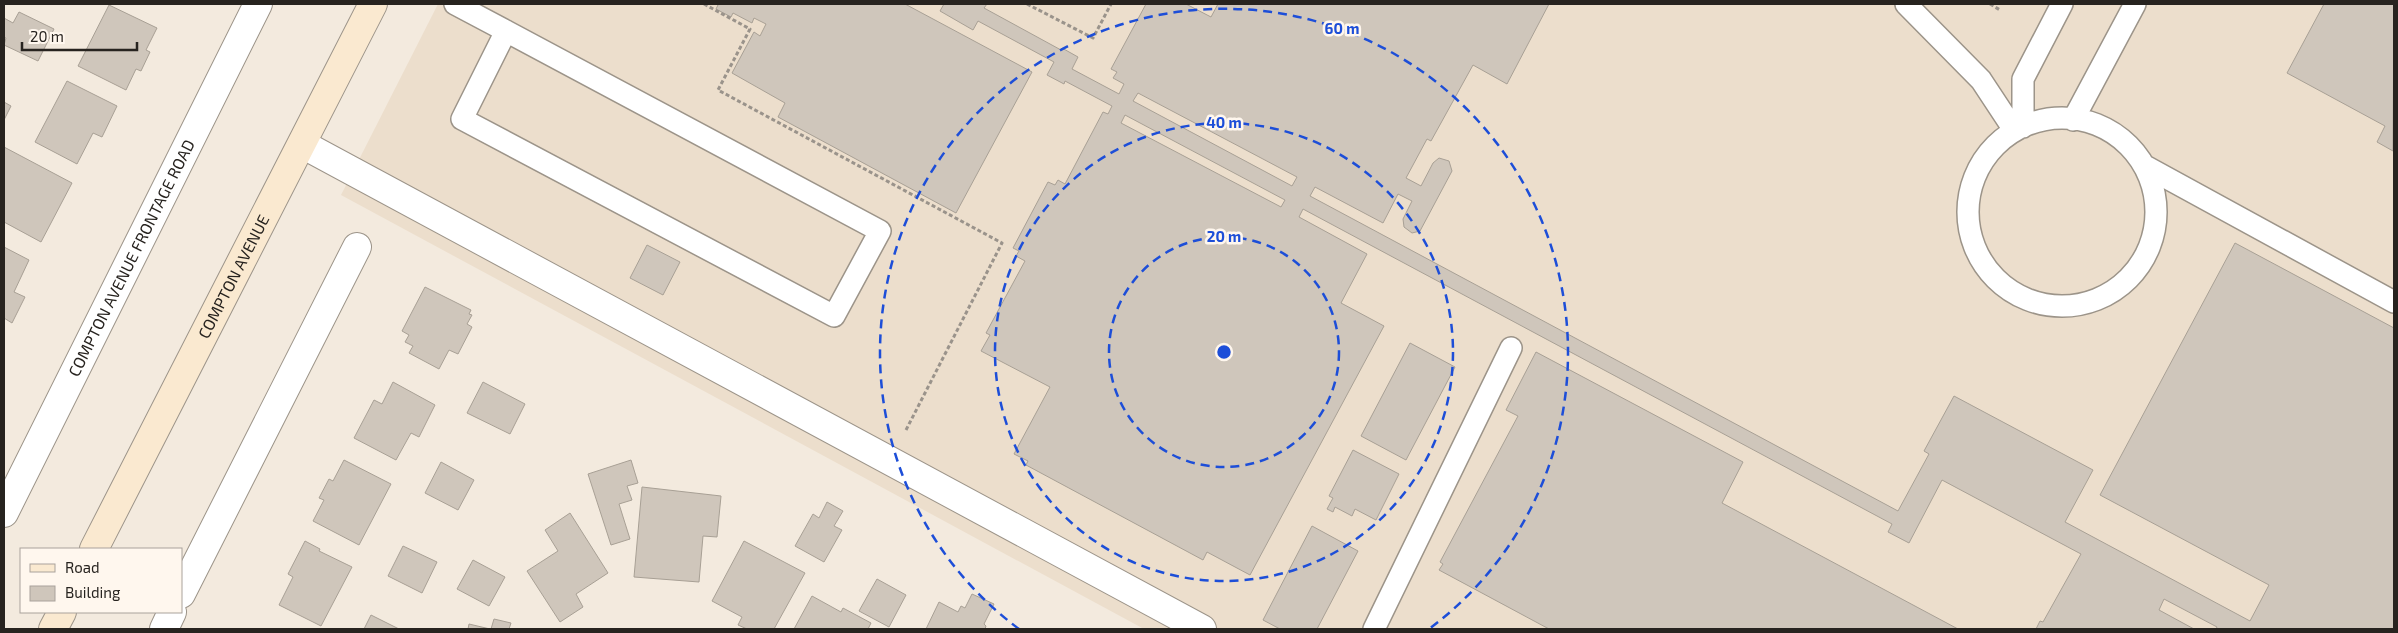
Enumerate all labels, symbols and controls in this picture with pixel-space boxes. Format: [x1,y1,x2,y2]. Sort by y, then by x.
text: 60 m [1325,19,1359,37]
scale bar [22,20,138,52]
text: 20 m [30,27,64,45]
text: 40 m [1206,113,1242,131]
street label: COMPTON AVENUE FRONTAGE ROAD [64,136,198,379]
street label: COMPTON AVENUE [193,211,273,341]
text: 20 m [1207,227,1241,245]
centre of rings [1215,343,1233,361]
legend [20,548,182,613]
text: Road [65,558,100,576]
text: Building [65,583,121,601]

